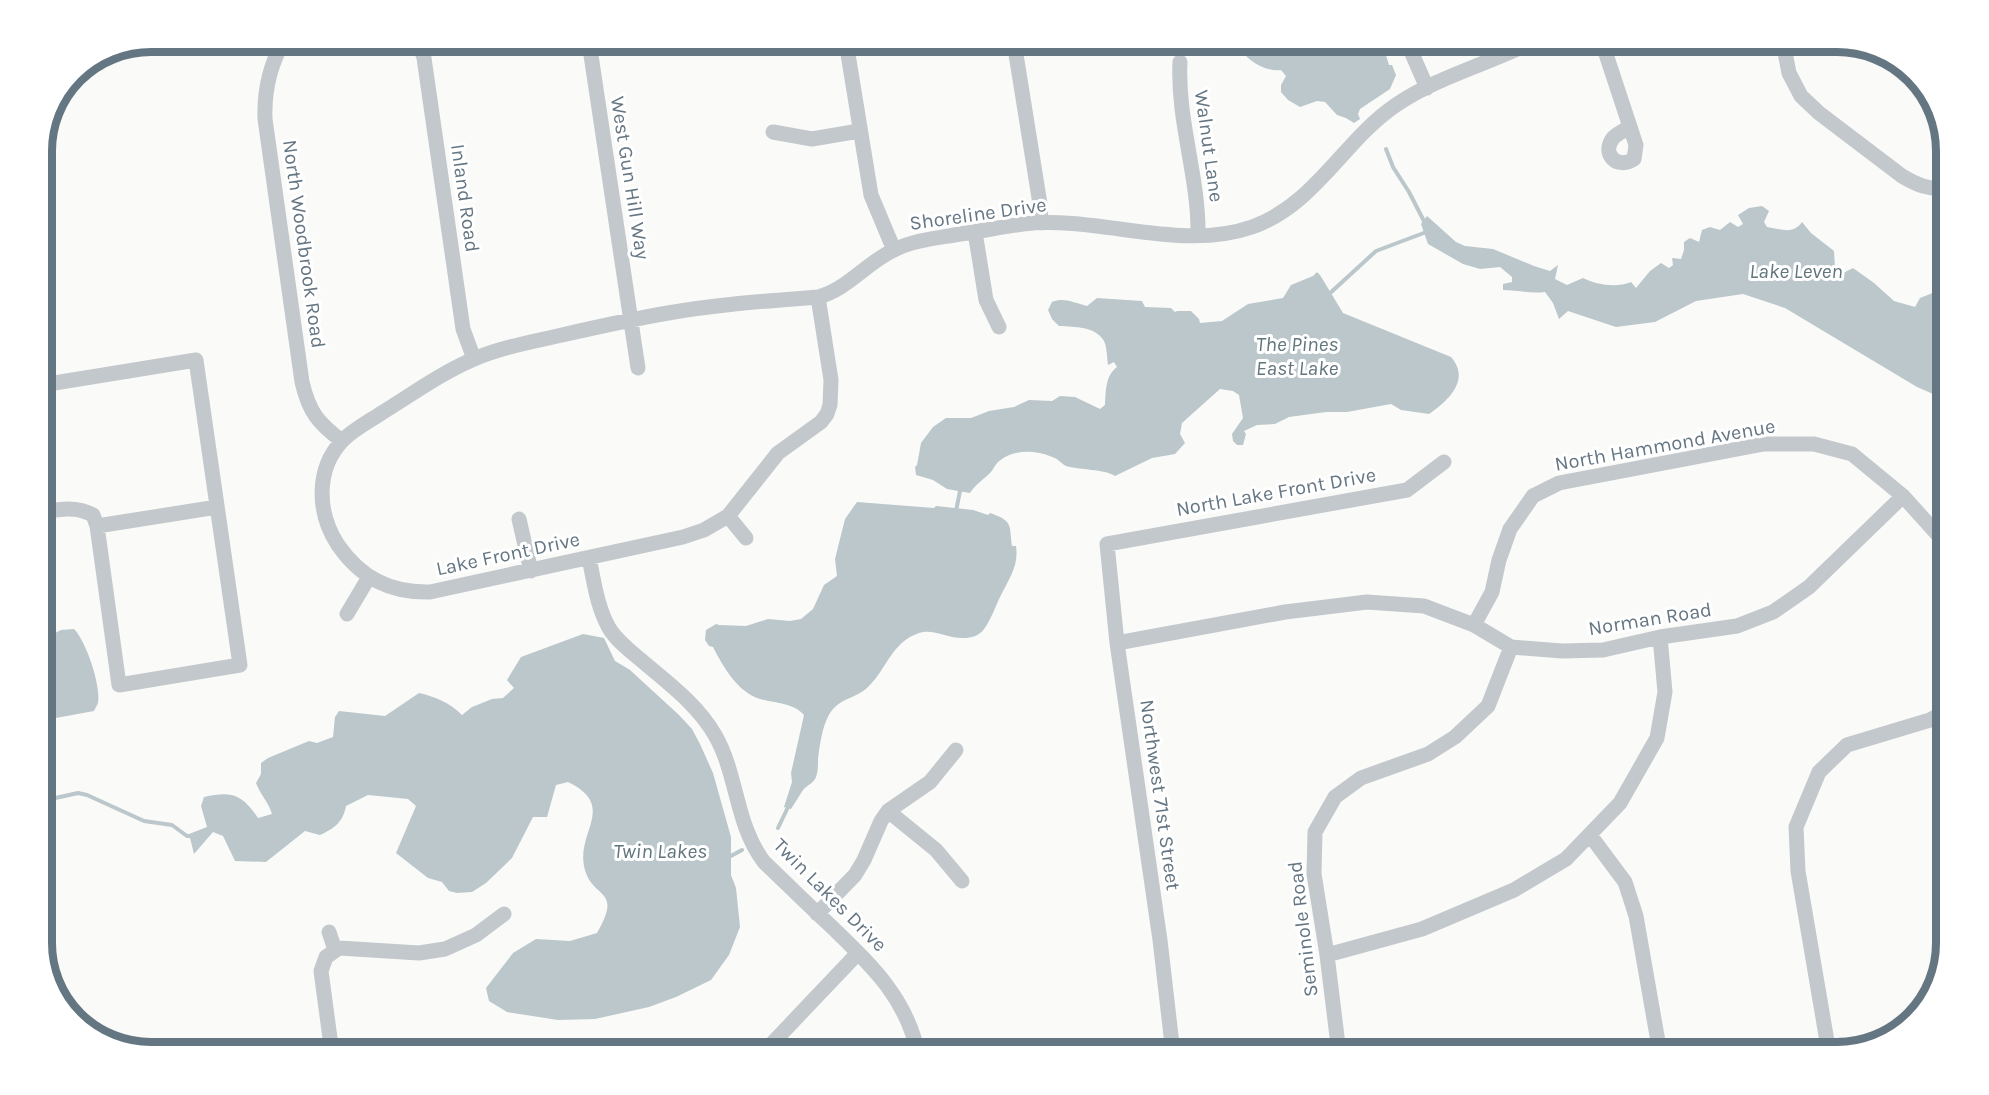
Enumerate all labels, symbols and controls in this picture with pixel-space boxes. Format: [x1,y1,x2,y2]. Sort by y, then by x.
street label: Walnut Lane [1190,88,1228,204]
street label: West Gun Hill Way [606,95,654,261]
street label: North Woodbrook Road [278,138,330,350]
street label: Inland Road [446,142,484,254]
street label: Shoreline Drive [908,193,1048,235]
water label: Lake Leven [1749,259,1843,283]
water label: The Pines East Lake [1256,332,1339,380]
street label: North Hammond Avenue [1553,414,1777,476]
street label: North Lake Front Drive [1174,463,1378,521]
street label: Lake Front Drive [434,528,582,580]
street label: Norman Road [1587,598,1713,640]
street label: Northwest 71st Street [1135,698,1185,892]
street label: Twin Lakes Drive [769,834,891,956]
water label: Twin Lakes [613,839,707,863]
street label: Seminole Road [1283,860,1323,998]

